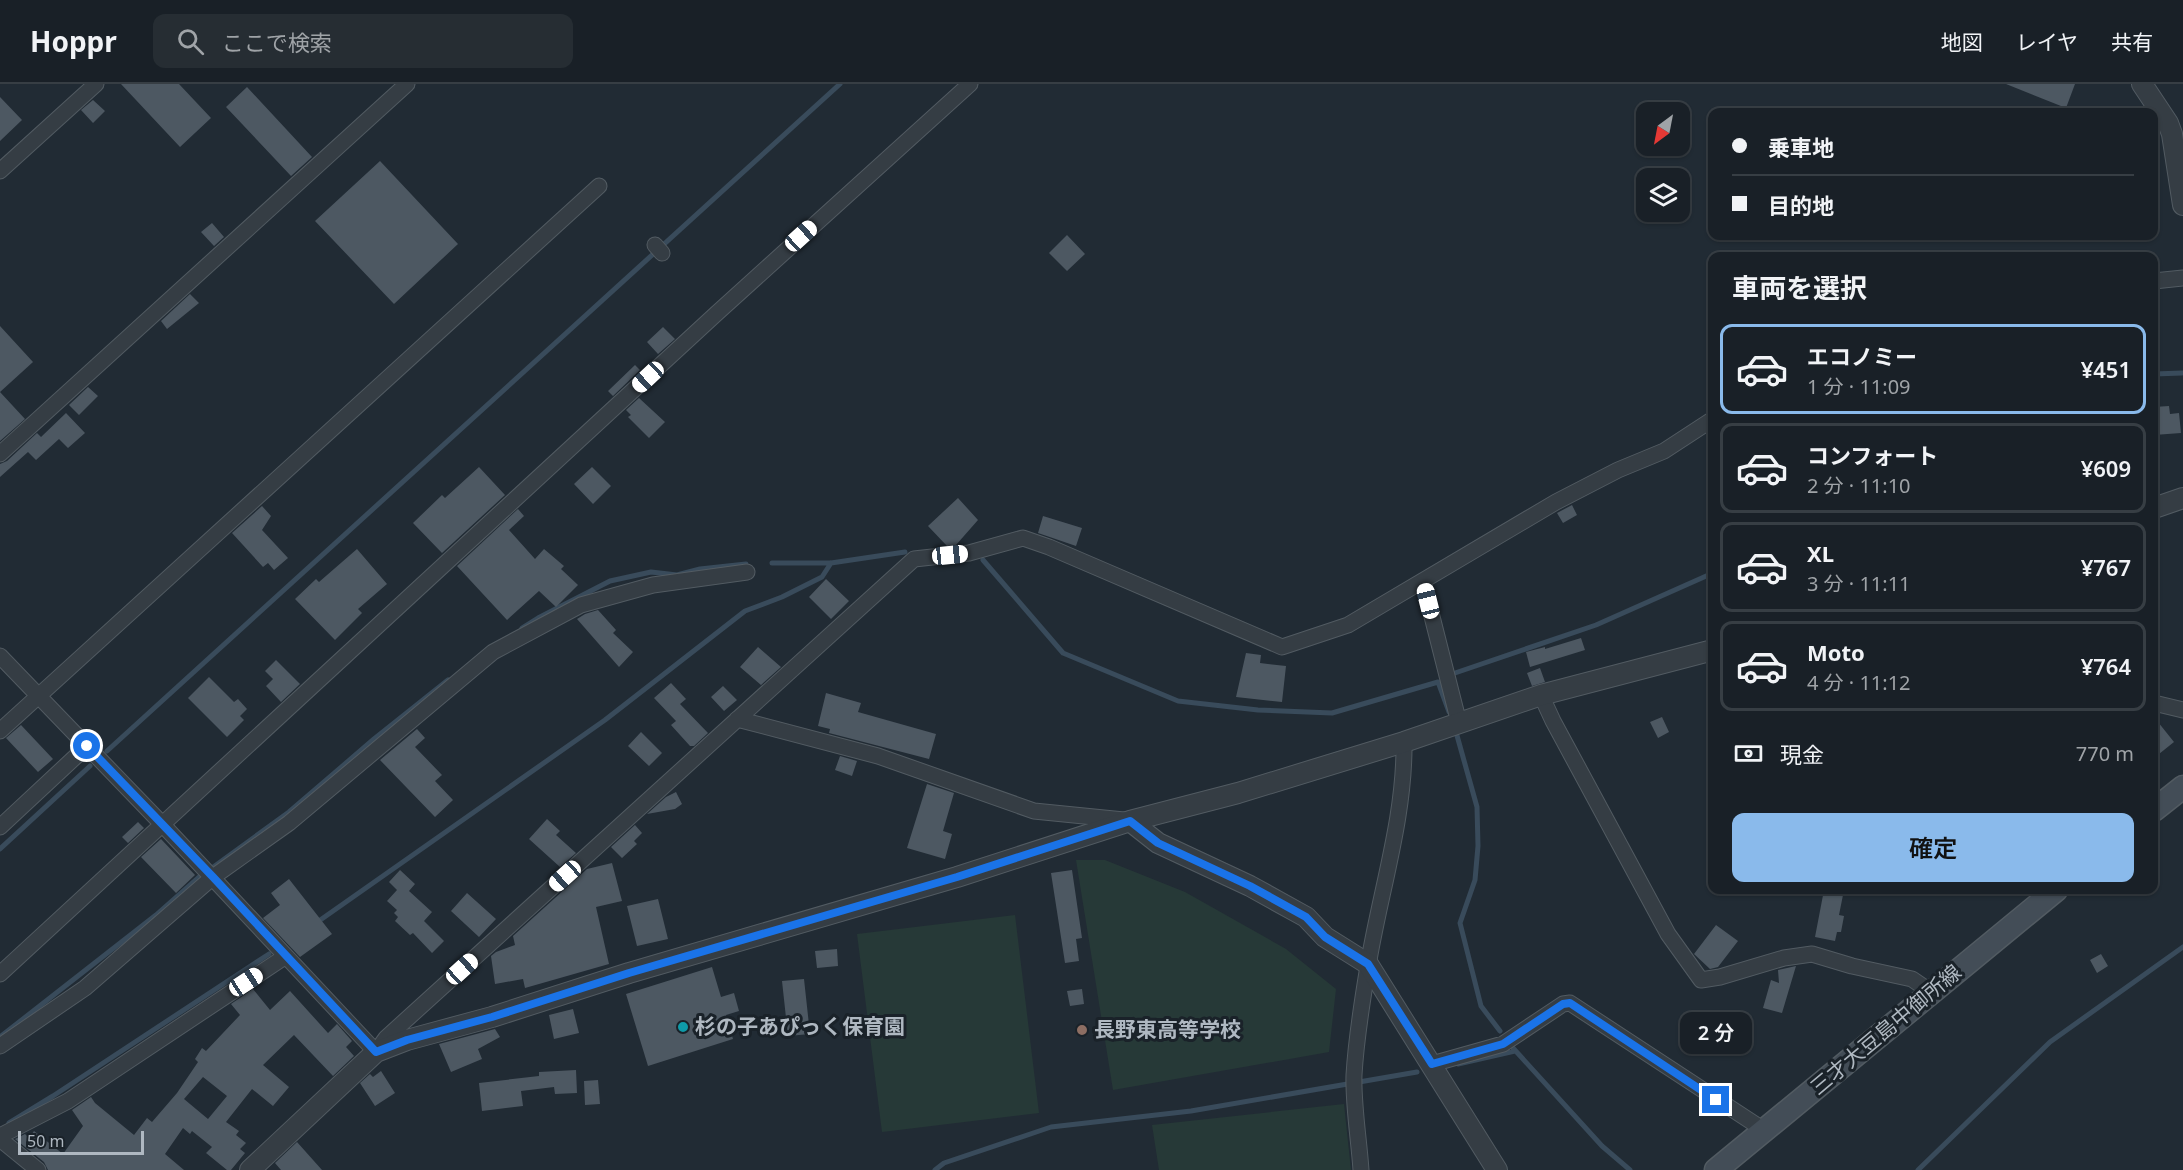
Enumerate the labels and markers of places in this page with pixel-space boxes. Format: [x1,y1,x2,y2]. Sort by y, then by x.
place label: 杉の子あぴっく保育園 [695,1012,905,1040]
place label: 長野東高等学校 [1094,1015,1241,1043]
marker: 杉の子あぴっく保育園 [676,1020,690,1034]
marker: 長野東高等学校 [1075,1023,1089,1037]

